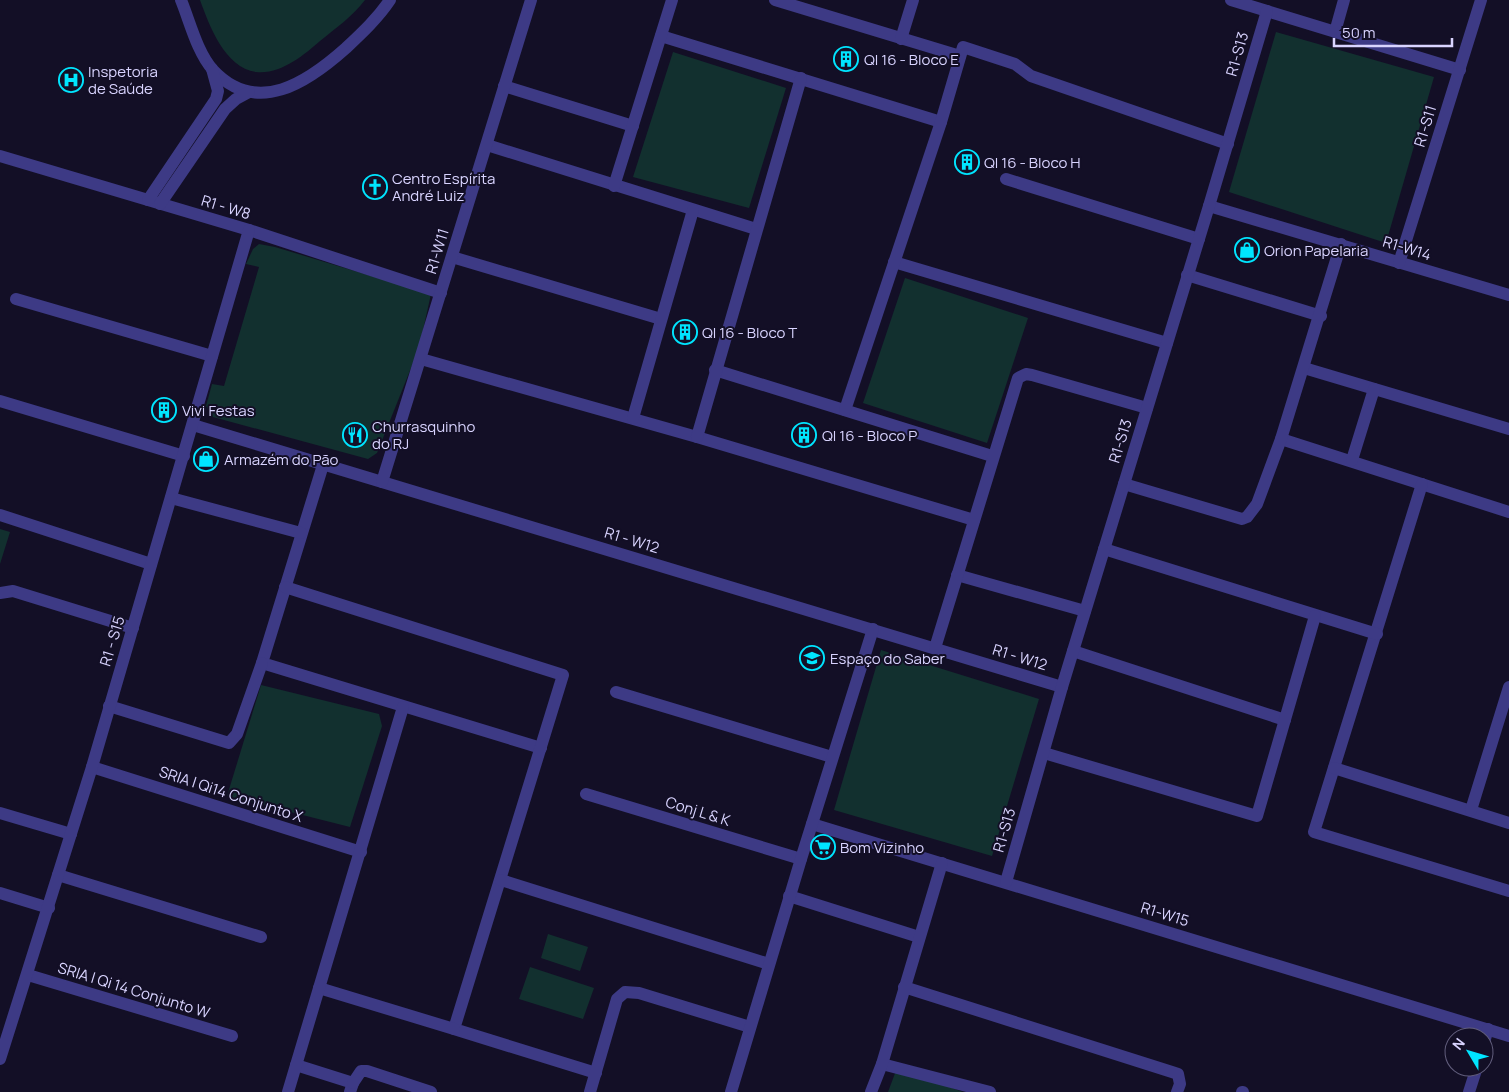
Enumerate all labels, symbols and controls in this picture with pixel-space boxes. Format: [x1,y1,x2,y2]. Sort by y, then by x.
scale bar [1334,15,1452,47]
text: 50 m [1342,22,1376,43]
street label: R1-S13 [1221,29,1253,79]
building icon: QI 16 - Bloco E [833,46,859,72]
place label: QI 16 - Bloco E [864,49,959,70]
place label: Inspetoria de Saúde [88,61,158,99]
hospital icon: Inspetoria de Saúde [58,67,84,93]
street label: R1-S11 [1409,103,1441,149]
building icon: QI 16 - Bloco H [954,149,980,175]
place label: QI 16 - Bloco H [984,152,1081,173]
place label: Centro Espírita André Luiz [392,168,495,206]
church icon: Centro Espírita André Luiz [362,174,388,200]
street label: R1 - W8 [199,190,253,224]
street label: R1-W11 [420,226,454,276]
street label: R1-W14 [1380,231,1434,265]
shop icon: Orion Papelaria [1234,237,1260,263]
place label: Orion Papelaria [1264,240,1368,261]
building icon: QI 16 - Bloco T [672,319,698,345]
place label: QI 16 - Bloco T [702,322,797,343]
building icon: Vivi Festas [151,397,177,423]
place label: Vivi Festas [182,400,255,421]
place label: Churrasquinho do RJ [372,416,475,454]
street label: R1-S13 [1103,416,1137,466]
restaurant icon: Churrasquinho do RJ [342,422,368,448]
building icon: QI 16 - Bloco P [791,422,817,448]
place label: QI 16 - Bloco P [822,425,917,446]
shop icon: Armazém do Pão [193,446,219,472]
place label: Armazém do Pão [224,449,339,470]
street label: R1 - W12 [602,522,662,558]
street label: R1 - S15 [94,613,130,669]
street label: R1 - W12 [990,639,1050,675]
school or university icon: Espaço do Saber [799,645,825,671]
place label: Espaço do Saber [830,648,946,669]
street label: SRIA I Qi14 Conjunto X [156,761,306,827]
street label: Conj L & K [663,791,733,831]
street label: R1-S13 [988,805,1020,855]
supermarket icon: Bom Vizinho [810,834,836,860]
place label: Bom Vizinho [840,837,924,858]
street label: R1-W15 [1138,897,1192,931]
street label: SRIA I Qi 14 Conjunto W [55,957,213,1023]
north arrow [1444,1027,1494,1077]
text: N [1448,1034,1469,1054]

